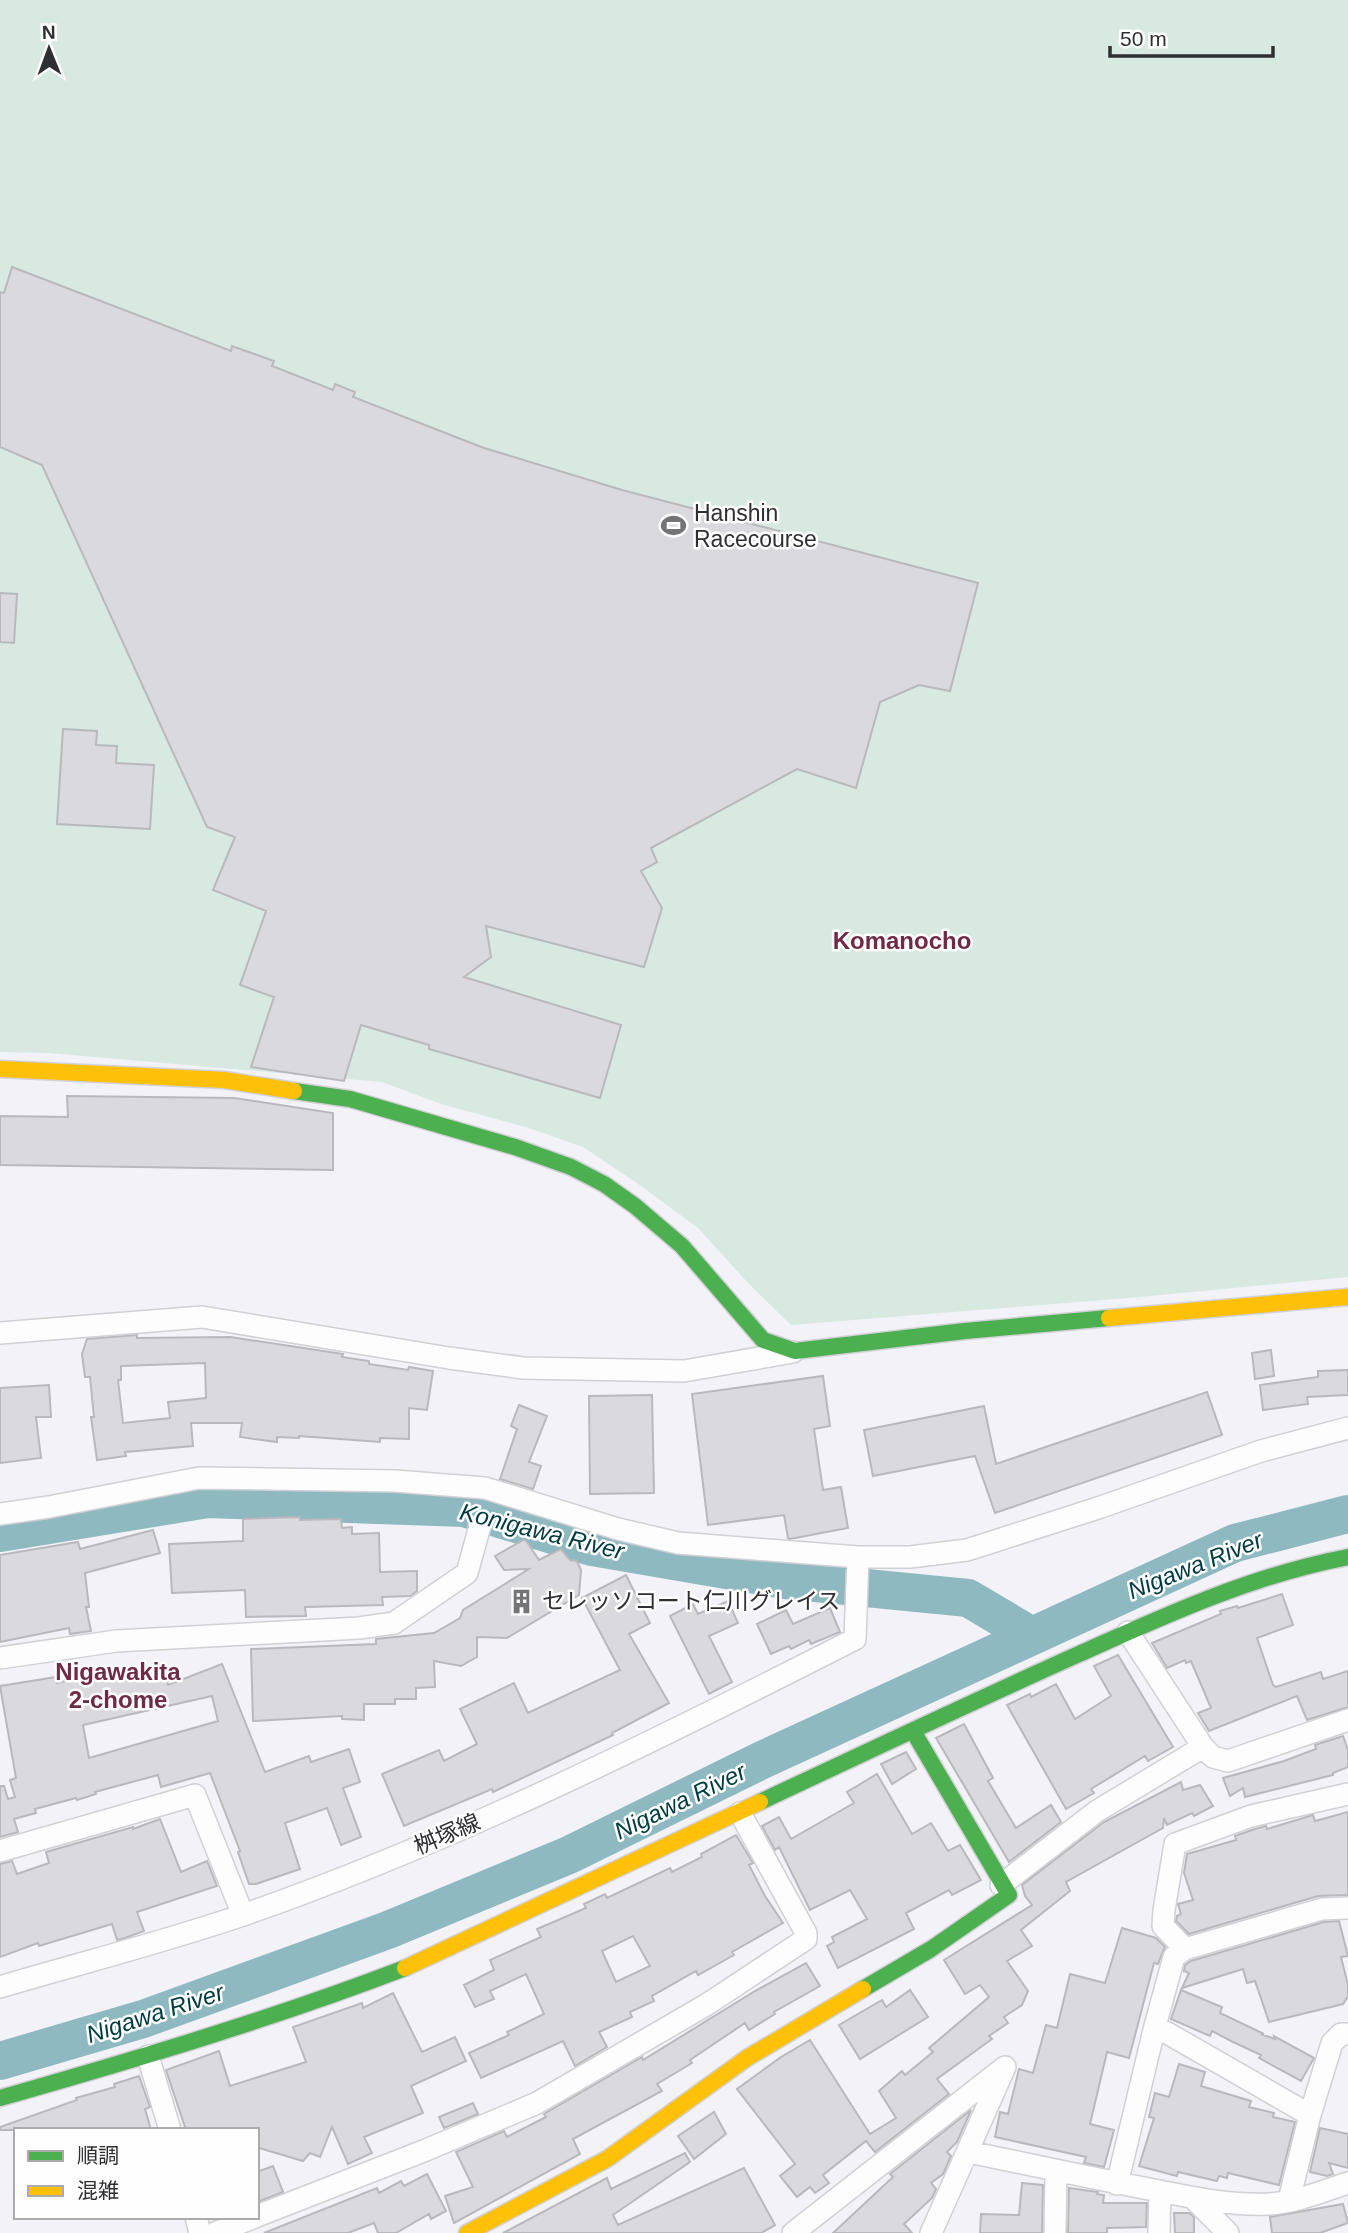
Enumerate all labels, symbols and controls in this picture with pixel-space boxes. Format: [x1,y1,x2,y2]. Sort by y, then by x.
north arrow [14,14,84,84]
scale bar [1110,14,1273,58]
text: N [42,22,56,43]
text: 50 m [1120,27,1167,50]
place label: Hanshin Racecourse [694,500,817,552]
sports icon: Hanshin Racecourse [660,512,688,540]
district label: Komanocho [833,927,971,954]
water label: Konigawa River [457,1498,628,1565]
water label: Nigawa River [1124,1525,1267,1604]
building icon: セレッソコート仁川グレイス [508,1587,536,1615]
place label: セレッソコート仁川グレイス [542,1588,840,1614]
district label: Nigawakita 2-chome [55,1658,181,1713]
water label: Nigawa River [610,1757,751,1844]
street label: 桝塚線 [410,1809,484,1859]
water label: Nigawa River [83,1978,228,2048]
legend [14,2128,259,2219]
text: 順調 [77,2144,119,2167]
text: 混雑 [77,2179,119,2202]

